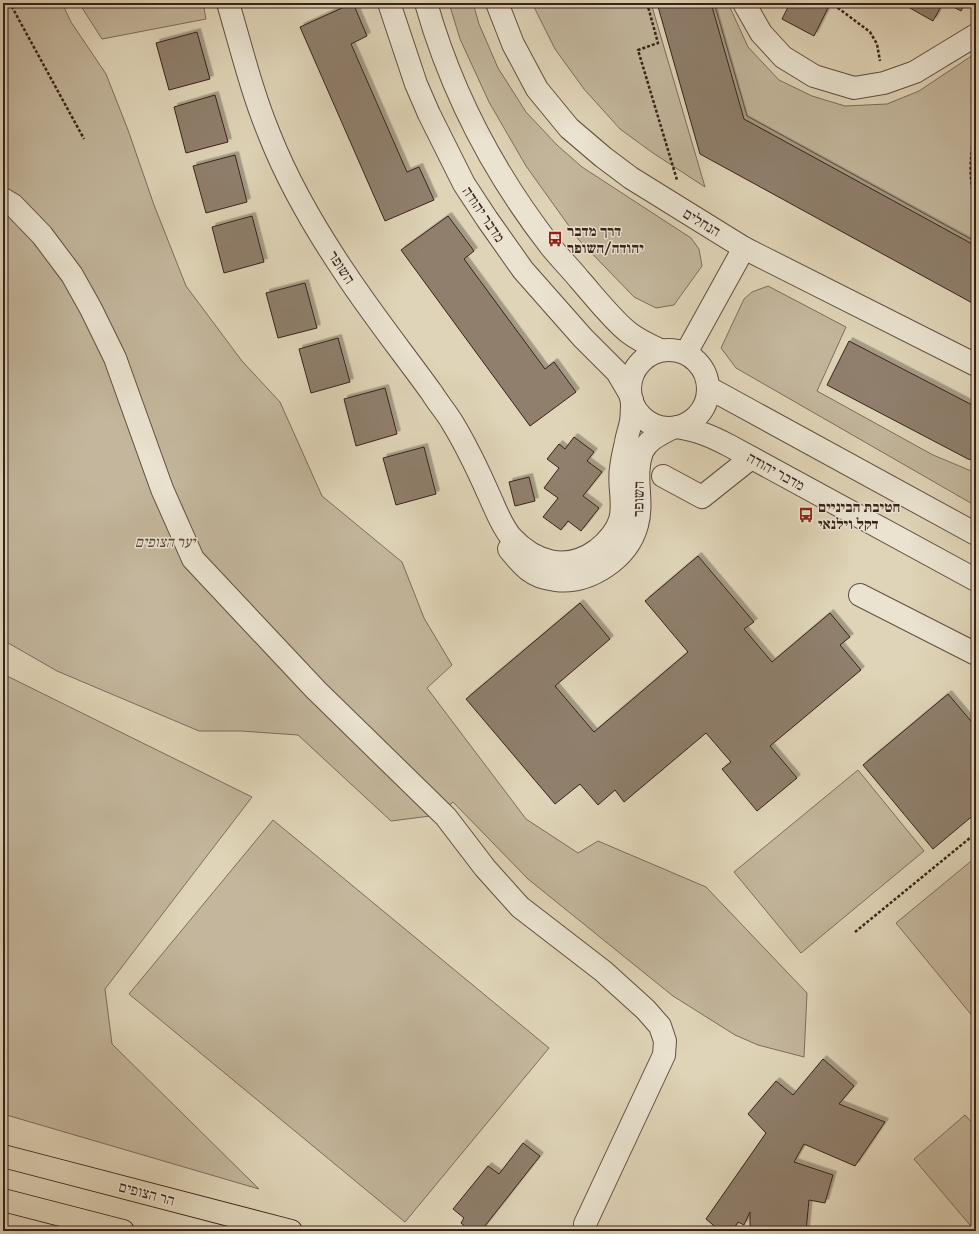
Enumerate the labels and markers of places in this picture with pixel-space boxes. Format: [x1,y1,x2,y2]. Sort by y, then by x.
place label: דרך מדבר יהודה/השופר [567,220,644,258]
bus stop icon: דרך מדבר יהודה/השופר [546,230,564,248]
place label: חטיבת הביניים דקל וילנאי [818,496,900,534]
bus stop icon: חטיבת הביניים דקל וילנאי [797,506,815,524]

